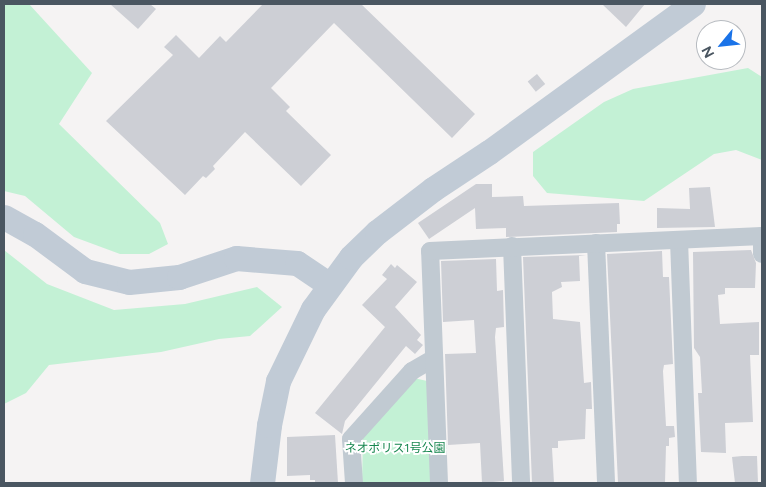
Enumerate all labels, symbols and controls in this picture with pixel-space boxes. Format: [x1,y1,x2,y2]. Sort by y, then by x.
north arrow [696,20,746,70]
text: N [698,43,718,61]
park label: ネオポリス1号公園 [345,442,445,456]

